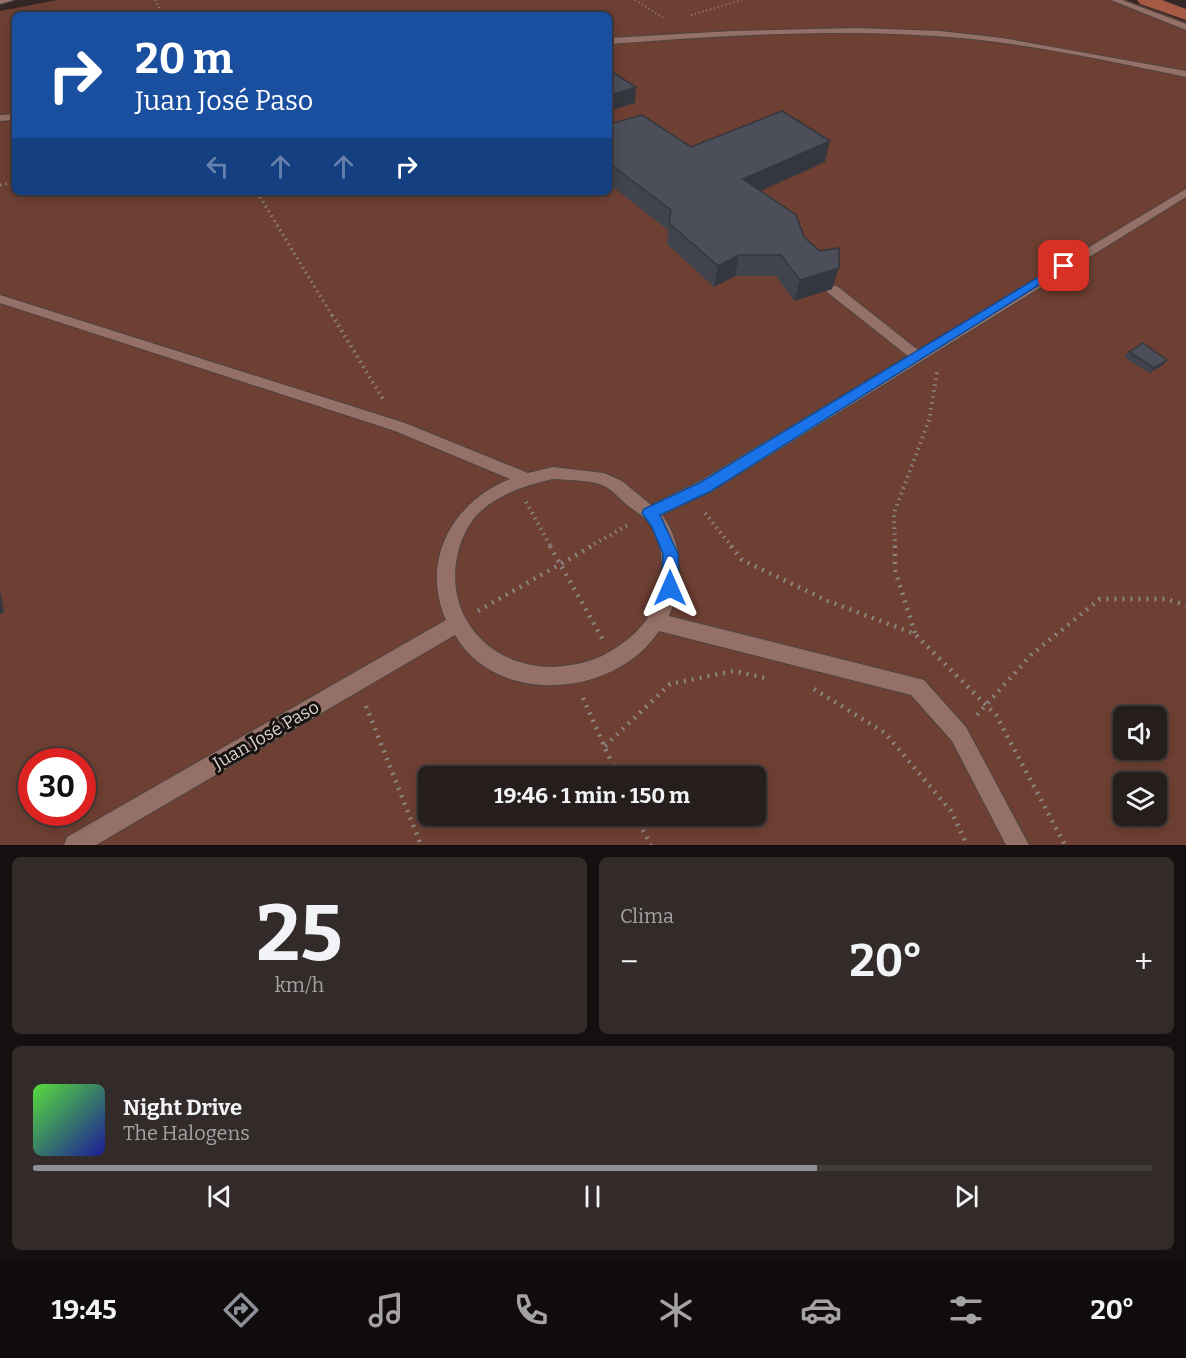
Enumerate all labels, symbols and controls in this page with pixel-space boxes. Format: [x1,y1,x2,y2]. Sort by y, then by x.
text: 20 m [135,34,233,84]
icon: right [36,36,114,114]
text: Juan José Paso [135,85,313,117]
icon: left [201,150,234,183]
icon: ahead [264,150,297,183]
icon: ahead [327,150,360,183]
icon: right [390,150,423,183]
pin [1038,240,1089,291]
icon: arrive [1047,249,1080,282]
position arrow [638,556,702,620]
street label: Juan José Paso [208,696,323,775]
map controls [1113,706,1167,826]
button: sound [1113,706,1167,760]
speed limit sign: 30 [18,748,96,826]
button: layers [1113,772,1167,826]
text: 19:46 · 1 min · 150 m [494,782,690,809]
text: 25 [256,887,343,981]
text: Clima [620,904,674,928]
text: 20° [850,934,923,988]
text: − [620,942,638,982]
text: + [1134,942,1153,982]
text: km/h [275,973,324,997]
text: Night Drive [123,1094,242,1121]
text: The Halogens [123,1121,250,1145]
icon: previous [203,1180,236,1213]
icon: pause [576,1180,609,1213]
icon: next [950,1180,983,1213]
icon: directions [220,1289,262,1331]
icon: music [365,1289,407,1331]
icon: phone [510,1289,552,1331]
icon: climate [655,1289,697,1331]
icon: car [800,1289,842,1331]
icon: filters [945,1289,987,1331]
text: 19:45 [52,1294,117,1326]
text: 20° [1090,1294,1134,1326]

